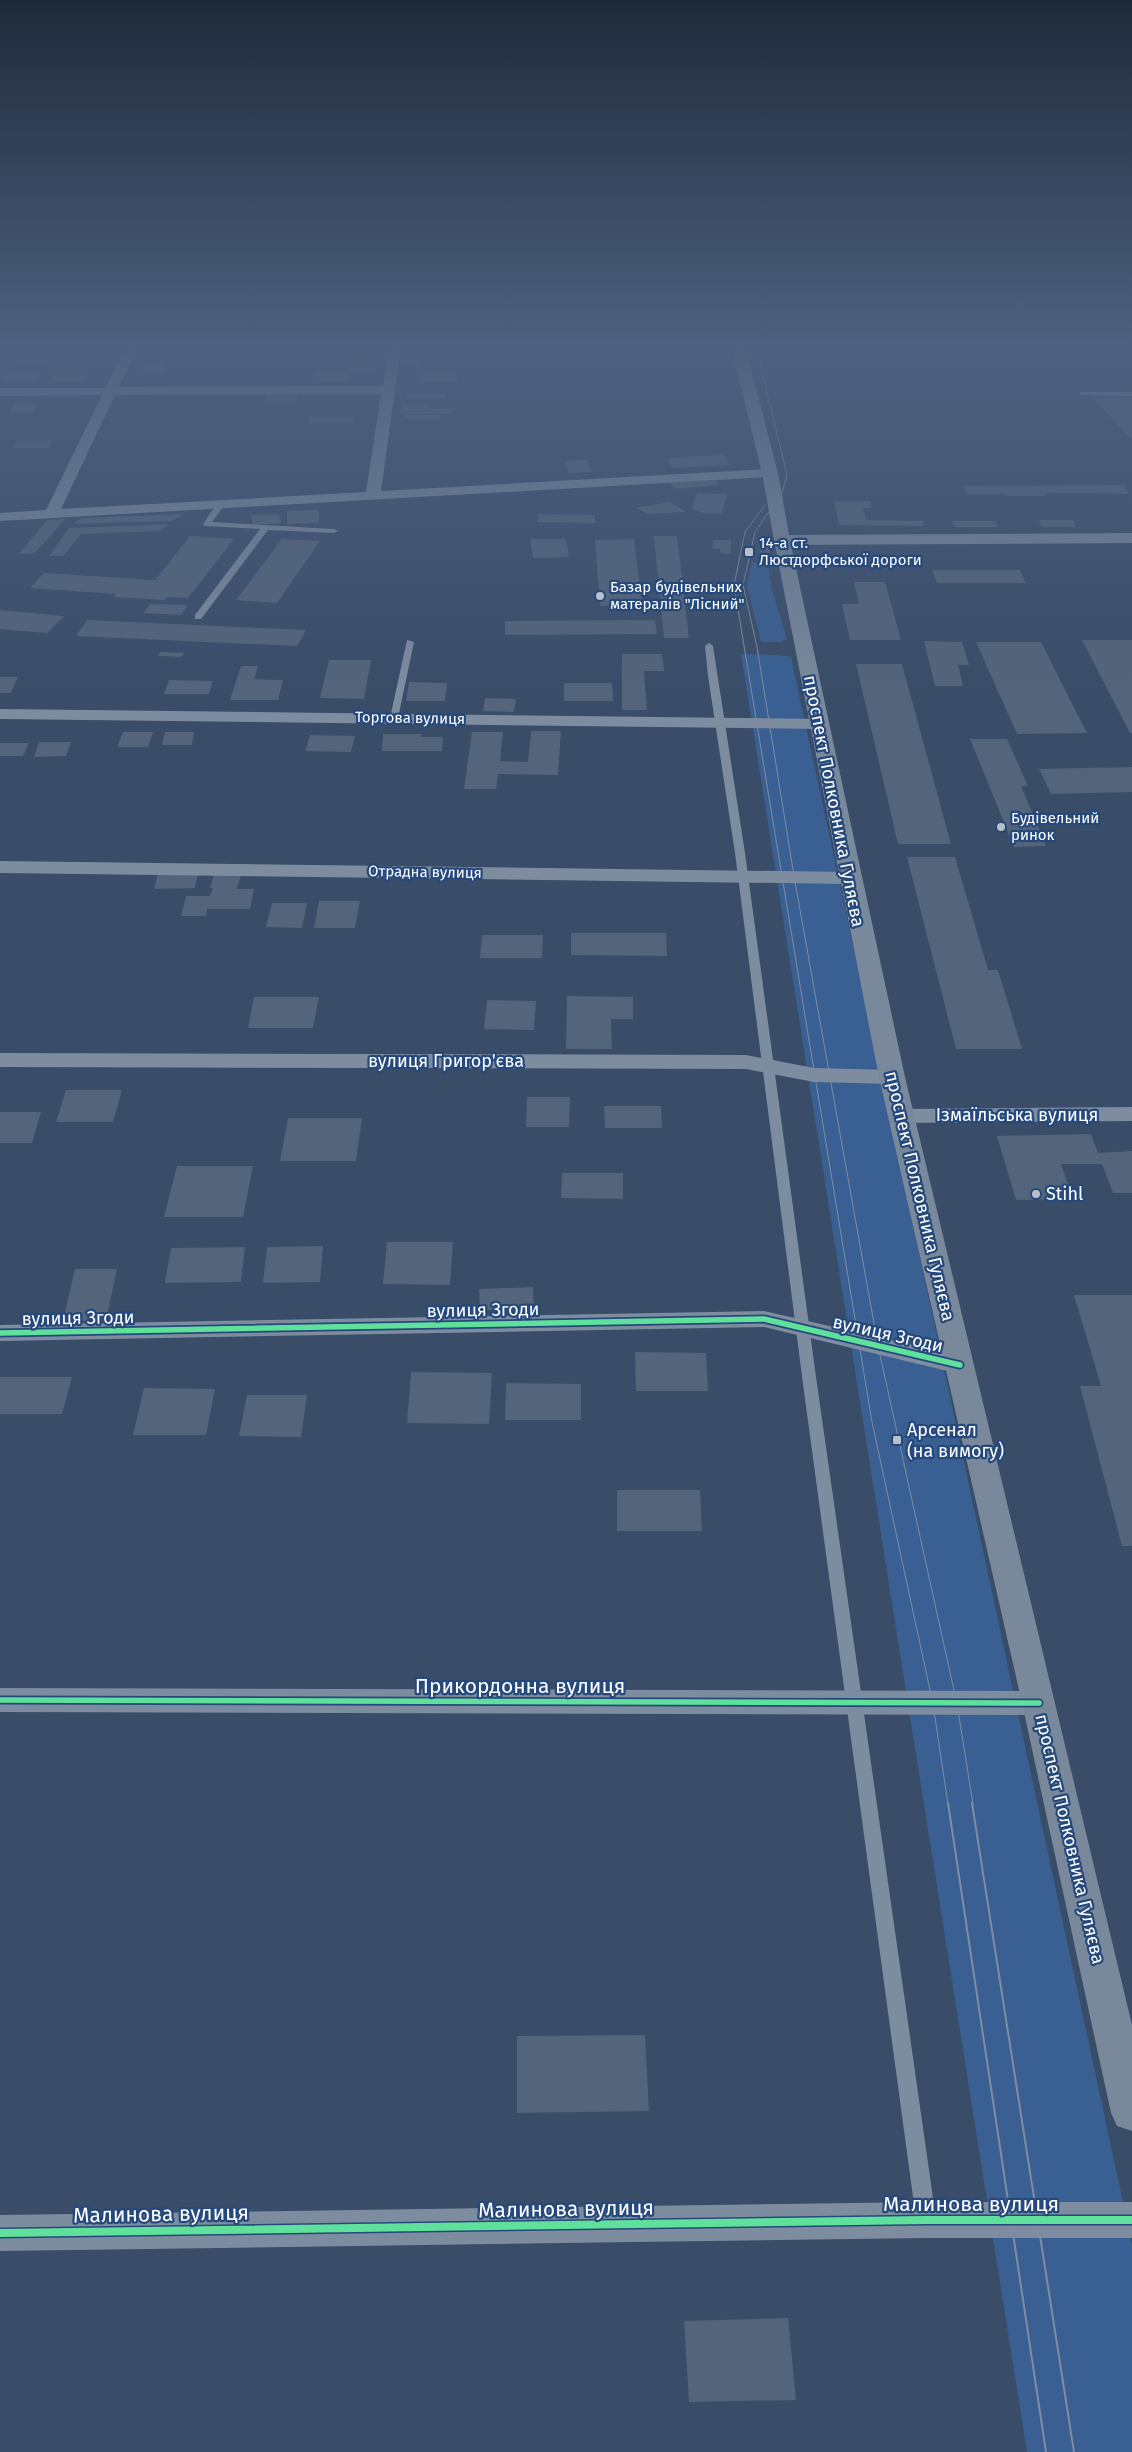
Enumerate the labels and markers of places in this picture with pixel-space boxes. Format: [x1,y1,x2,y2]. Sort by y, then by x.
place label: 14-а ст. Люстдорфської дороги [759,534,922,569]
marker: 14-а ст. Люстдорфської дороги [743,546,755,558]
place label: Базар будівельних матералів "Лісний" [610,578,744,613]
marker: Базар будівельних матералів "Лісний" [594,590,606,602]
place label: Будівельний ринок [1011,809,1099,844]
marker: Будівельний ринок [995,821,1007,833]
place label: Stihl [1046,1183,1083,1205]
marker: Stihl [1030,1188,1042,1200]
place label: Арсенал (на вимогу) [907,1419,1004,1462]
marker: Арсенал (на вимогу) [891,1434,903,1446]

